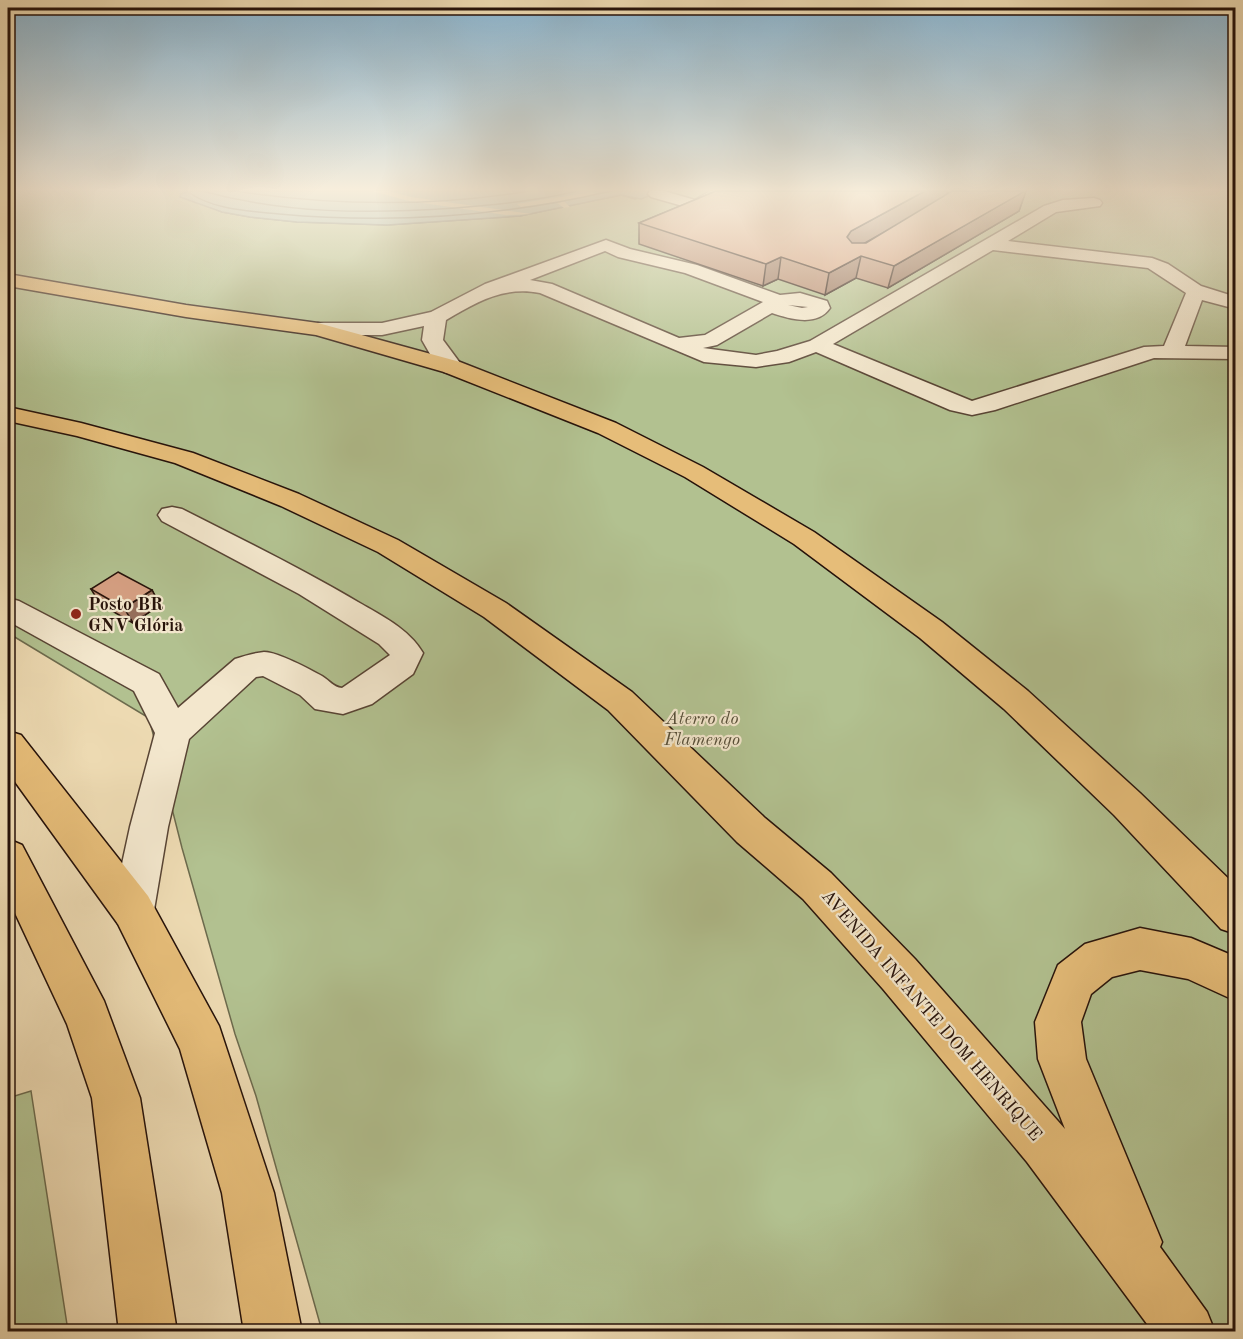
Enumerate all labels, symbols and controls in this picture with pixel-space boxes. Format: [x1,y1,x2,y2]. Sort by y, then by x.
place label: Posto BR GNV Glória [88,596,184,635]
marker: Posto BR GNV Glória [69,607,83,621]
park label: Aterro do Flamengo [663,710,740,749]
street label: AVENIDA INFANTE DOM HENRIQUE [818,887,1045,1144]

